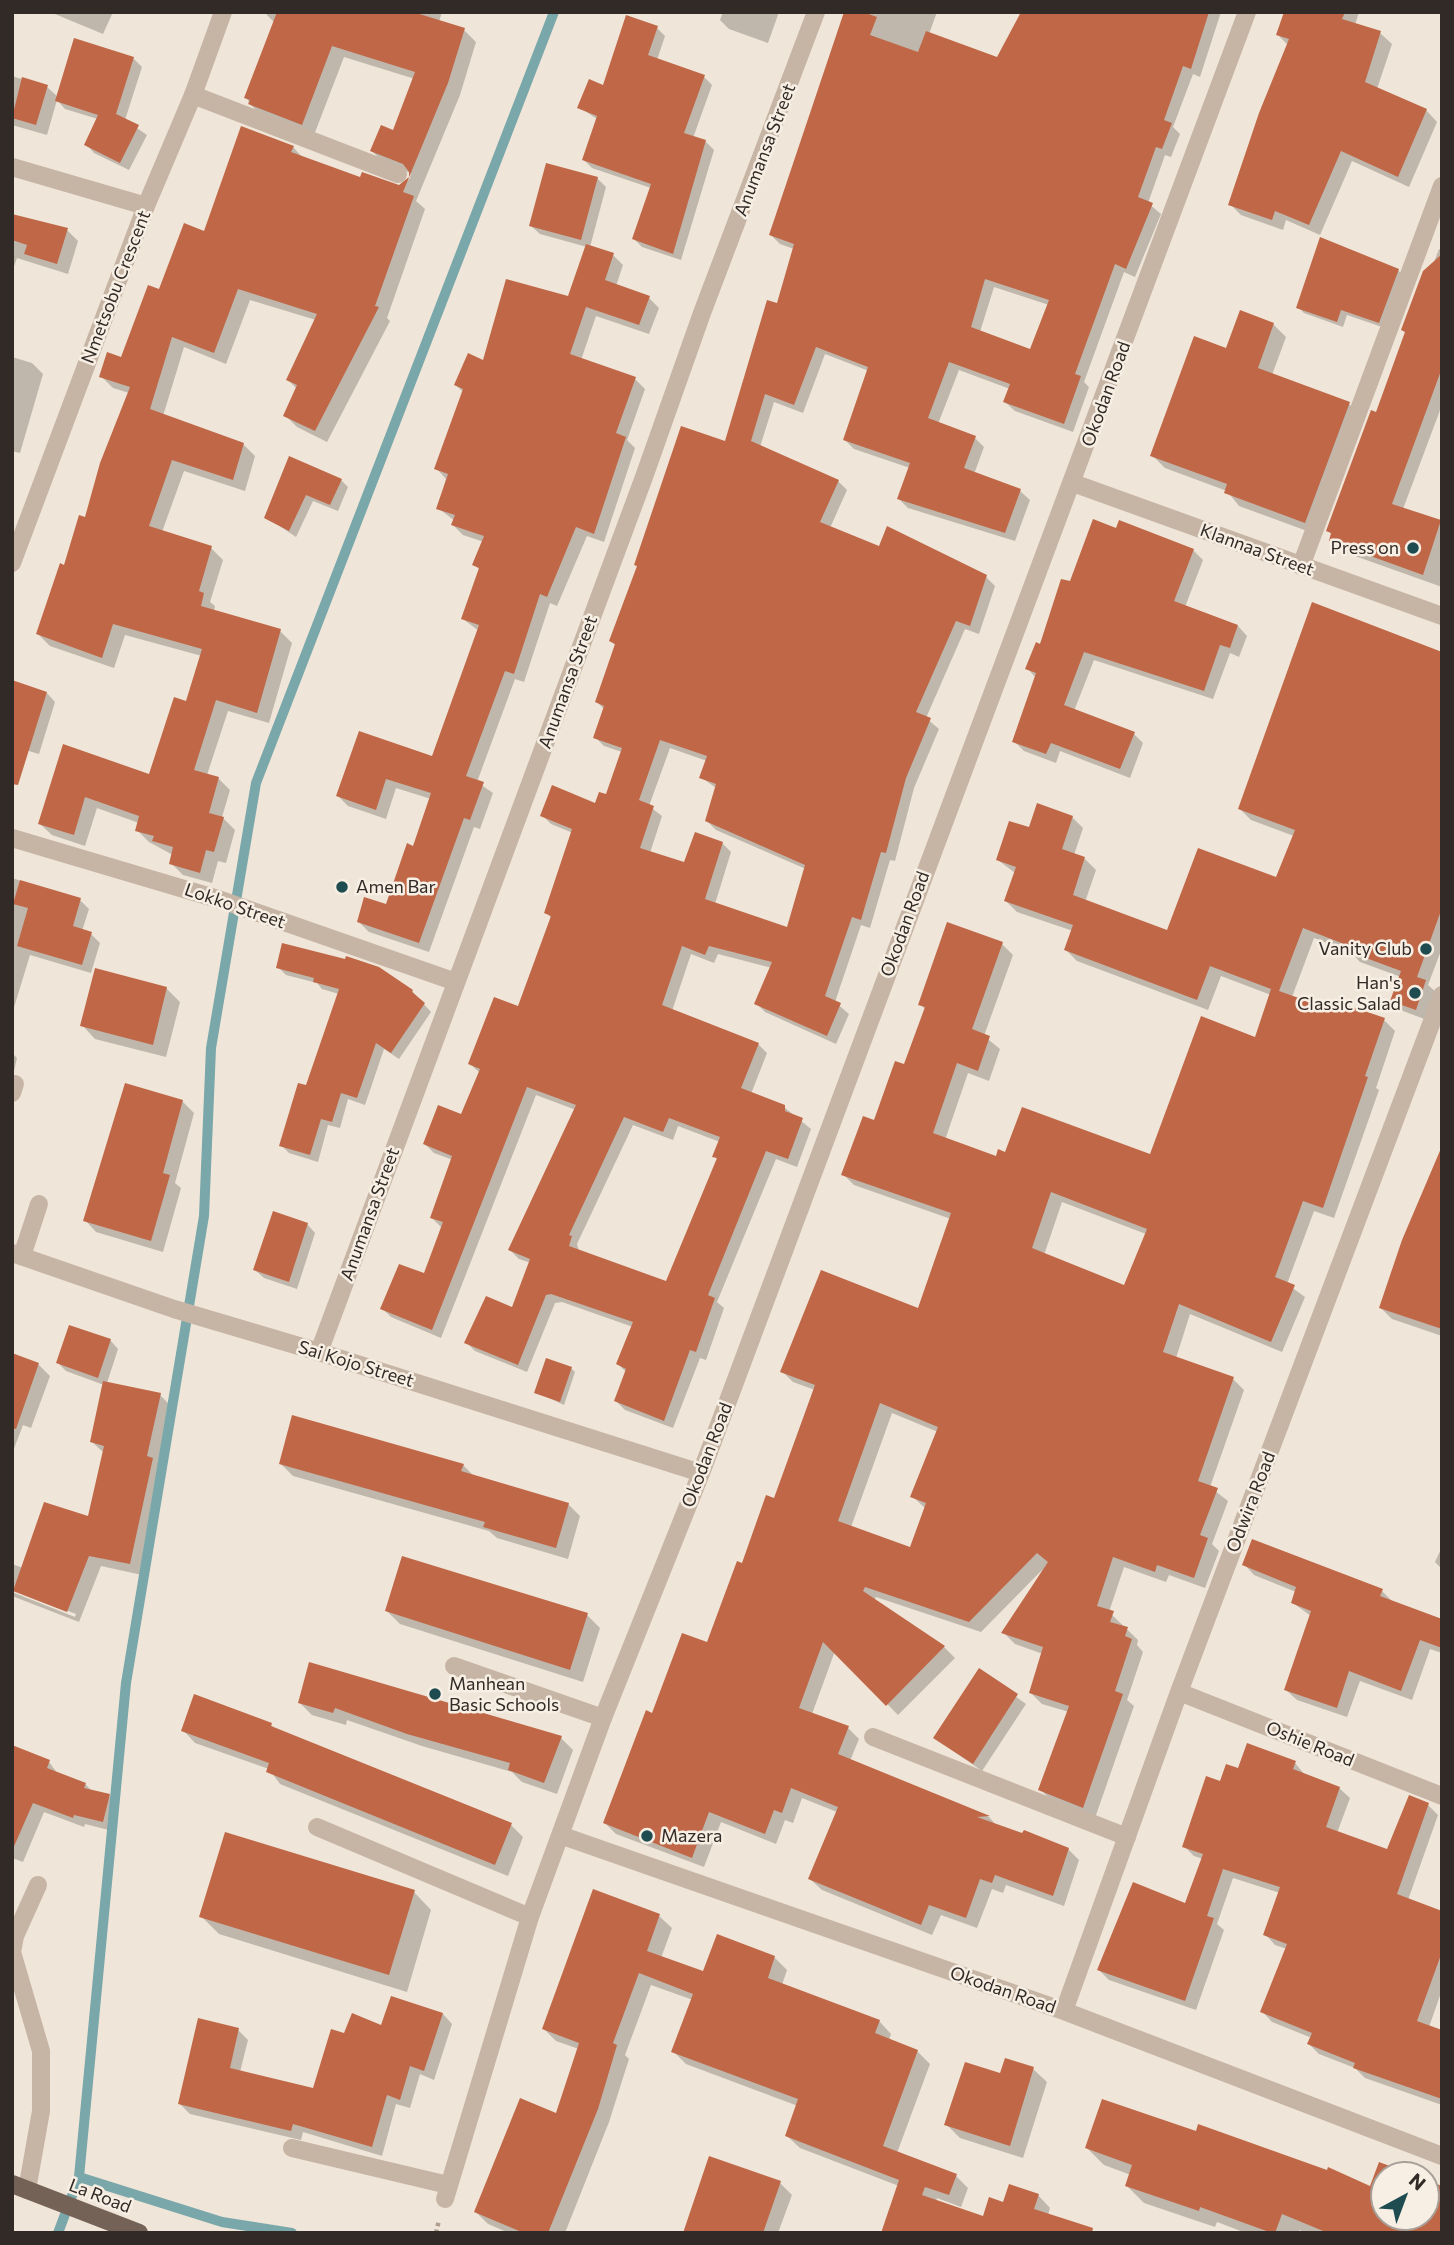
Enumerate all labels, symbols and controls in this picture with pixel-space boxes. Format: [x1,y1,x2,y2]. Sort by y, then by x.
street label: Anumansa Street [730,81,800,219]
street label: Nmetsobu Crescent [77,207,155,367]
street label: Okodan Road [1077,338,1135,450]
street label: Klannaa Street [1197,519,1317,581]
place label: Press on [1330,537,1399,559]
marker: Press on [1405,540,1421,556]
street label: Anumansa Street [534,612,602,752]
street label: Okodan Road [876,868,934,980]
place label: Amen Bar [356,876,436,898]
street label: Lokko Street [182,879,288,933]
marker: Amen Bar [334,879,350,895]
place label: Vanity Club [1318,938,1412,960]
marker: Vanity Club [1418,941,1434,957]
place label: Han's Classic Salad [1297,972,1401,1014]
marker: Han's Classic Salad [1407,985,1423,1001]
street label: Anumansa Street [336,1144,404,1284]
street label: Sai Kojo Street [296,1336,416,1392]
street label: Okodan Road [677,1400,737,1510]
street label: Odwira Road [1222,1449,1280,1555]
place label: Manhean Basic Schools [449,1673,559,1716]
marker: Manhean Basic Schools [427,1686,443,1702]
street label: Oshie Road [1263,1717,1357,1771]
place label: Mazera [661,1825,722,1847]
marker: Mazera [639,1828,655,1844]
street label: Okodan Road [947,1962,1059,2018]
north arrow [1370,2161,1440,2231]
text: N [1405,2168,1431,2195]
street label: La Road [66,2174,134,2218]

